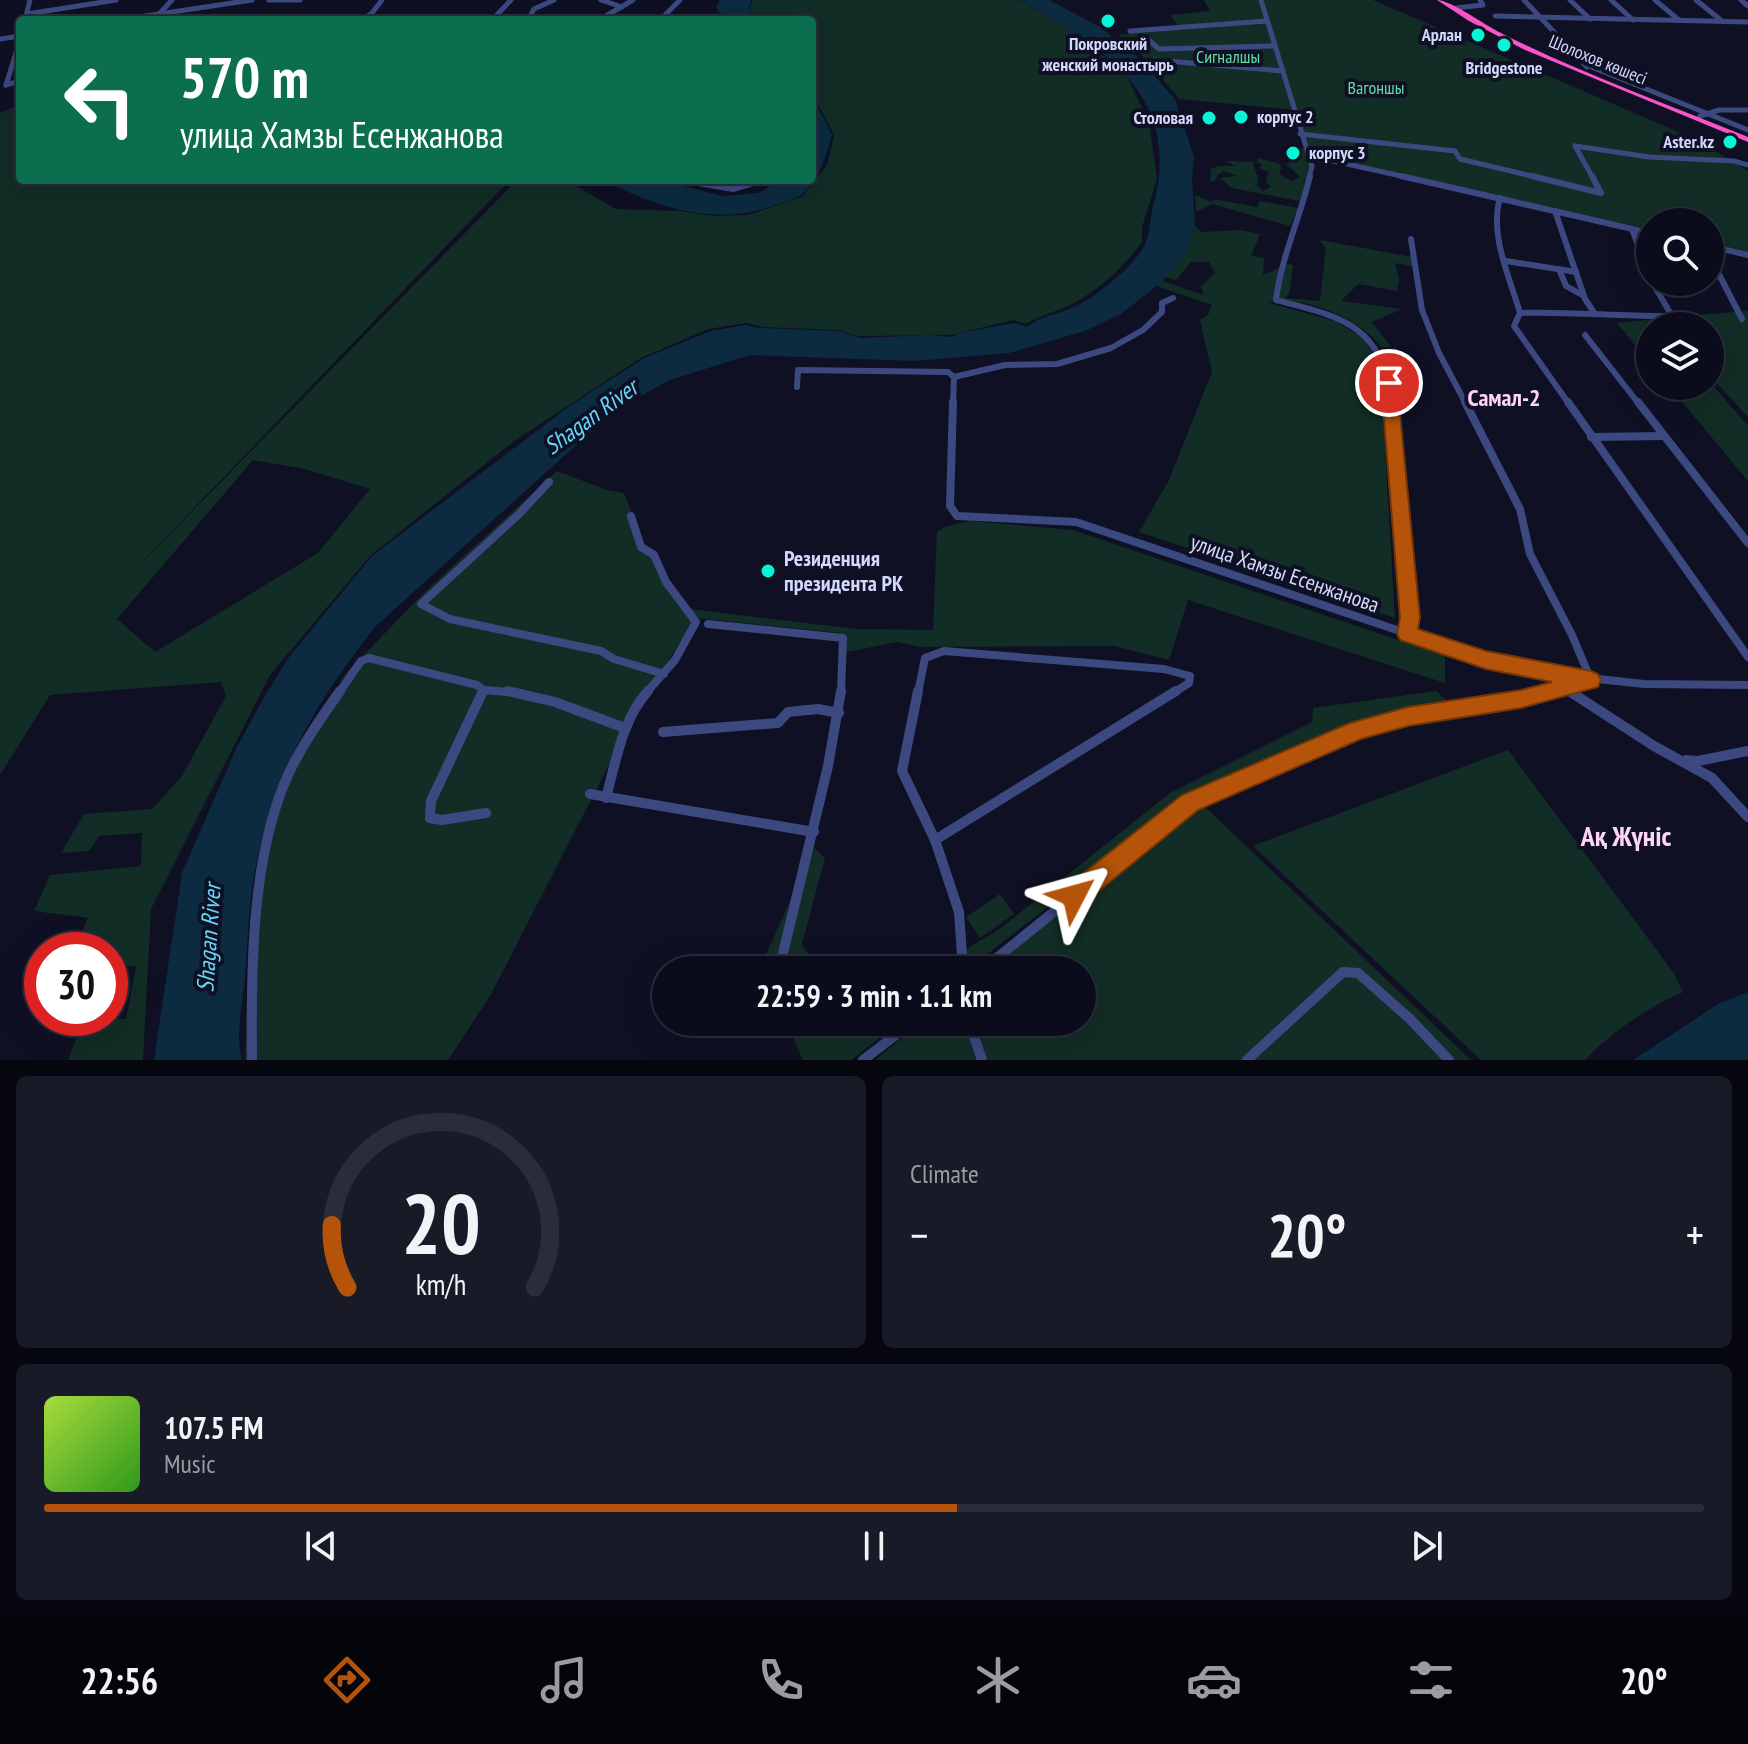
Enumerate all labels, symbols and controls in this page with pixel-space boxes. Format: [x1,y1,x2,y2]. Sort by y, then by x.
marker: Покровский женский монастырь [1099,12,1117,30]
place label: Арлан [1421,23,1462,46]
marker: Арлан [1469,26,1487,44]
street label: Шолохов көшесі [1546,29,1651,90]
place label: Покровский женский монастырь [1041,32,1174,76]
marker: Bridgestone [1495,36,1513,54]
text: 570 m [180,41,309,113]
park label: Сигналшы [1196,45,1260,68]
icon: left [48,48,152,152]
place label: Bridgestone [1465,56,1543,79]
park label: Вагоншы [1348,76,1404,99]
place label: корпус 2 [1257,105,1314,128]
place label: Столовая [1133,106,1193,129]
marker: корпус 2 [1232,108,1250,126]
marker: Столовая [1200,109,1218,127]
text: улица Хамзы Есенжанова [180,111,504,158]
place label: Aster.kz [1662,130,1714,153]
marker: Aster.kz [1721,133,1739,151]
place label: корпус 3 [1309,141,1366,164]
marker: корпус 3 [1284,144,1302,162]
map controls [1636,208,1724,400]
button: search [1636,208,1724,296]
button: layers [1636,312,1724,400]
pin [1355,349,1423,417]
icon: arrive [1367,361,1411,405]
water label: Shagan River [538,370,646,461]
district label: Самал-2 [1467,382,1541,413]
street label: улица Хамзы Есенжанова [1187,528,1383,618]
place label: Резиденция президента РК [784,544,904,597]
marker: Резиденция президента РК [759,562,777,580]
district label: Ақ Жүніс [1580,817,1672,854]
position arrow [1032,854,1116,938]
water label: Shagan River [189,879,228,993]
speed limit sign: 30 [24,932,128,1036]
text: 22:59 · 3 min · 1.1 km [756,976,992,1015]
text: Climate [910,1157,979,1190]
text: 20 [401,1169,481,1277]
text: 20° [1267,1196,1347,1274]
text: − [910,1206,928,1263]
text: + [1686,1206,1704,1263]
text: km/h [416,1266,466,1303]
text: 107.5 FM [164,1408,263,1447]
text: Music [164,1447,216,1480]
icon: previous [299,1524,343,1568]
icon: pause [852,1524,896,1568]
icon: next [1405,1524,1449,1568]
icon: directions [319,1652,375,1708]
icon: music [536,1652,592,1708]
icon: phone [753,1652,809,1708]
icon: climate [970,1652,1026,1708]
icon: car [1186,1652,1242,1708]
icon: filters [1403,1652,1459,1708]
text: 22:56 [80,1657,158,1704]
text: 20° [1620,1657,1668,1704]

